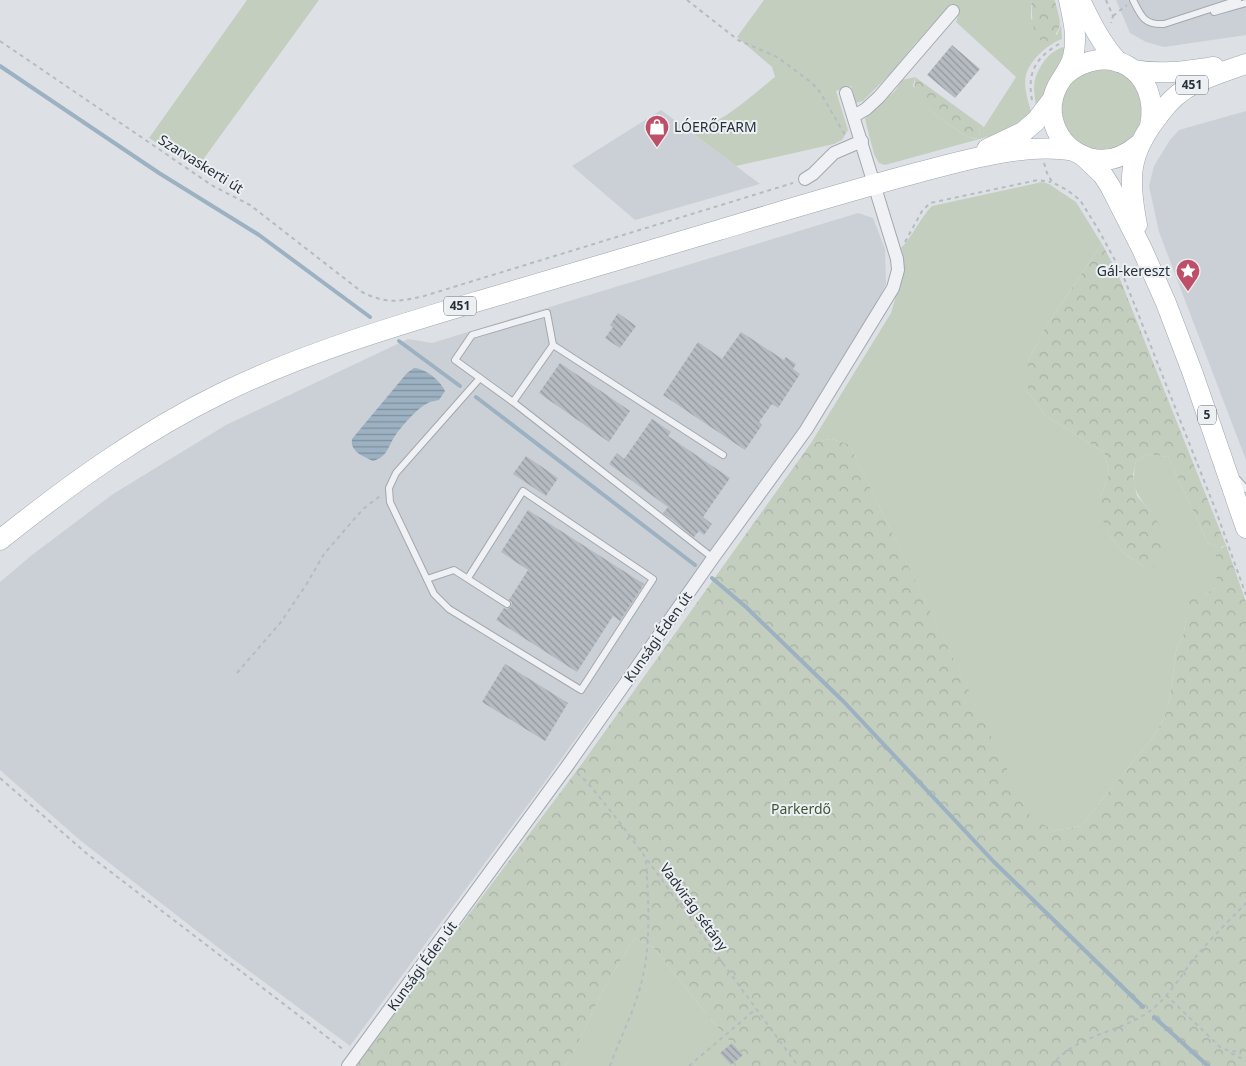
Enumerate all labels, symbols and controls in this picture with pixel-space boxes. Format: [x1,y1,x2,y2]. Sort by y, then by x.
road number: 451 [1176,76,1208,94]
shop icon: LÓERŐFARM [644,114,670,148]
place label: LÓERŐFARM [674,117,757,136]
street label: Szarvaskerti út [155,130,247,197]
place icon: Gál-kereszt [1175,258,1201,292]
place label: Gál-kereszt [1097,261,1170,280]
road number: 451 [444,296,476,316]
road number: 5 [1198,406,1216,424]
street label: Kunsági Éden út [619,588,696,686]
park label: Parkerdő [771,799,831,818]
street label: Vadvirág sétány [656,859,733,955]
street label: Kunsági Éden út [383,917,461,1014]

